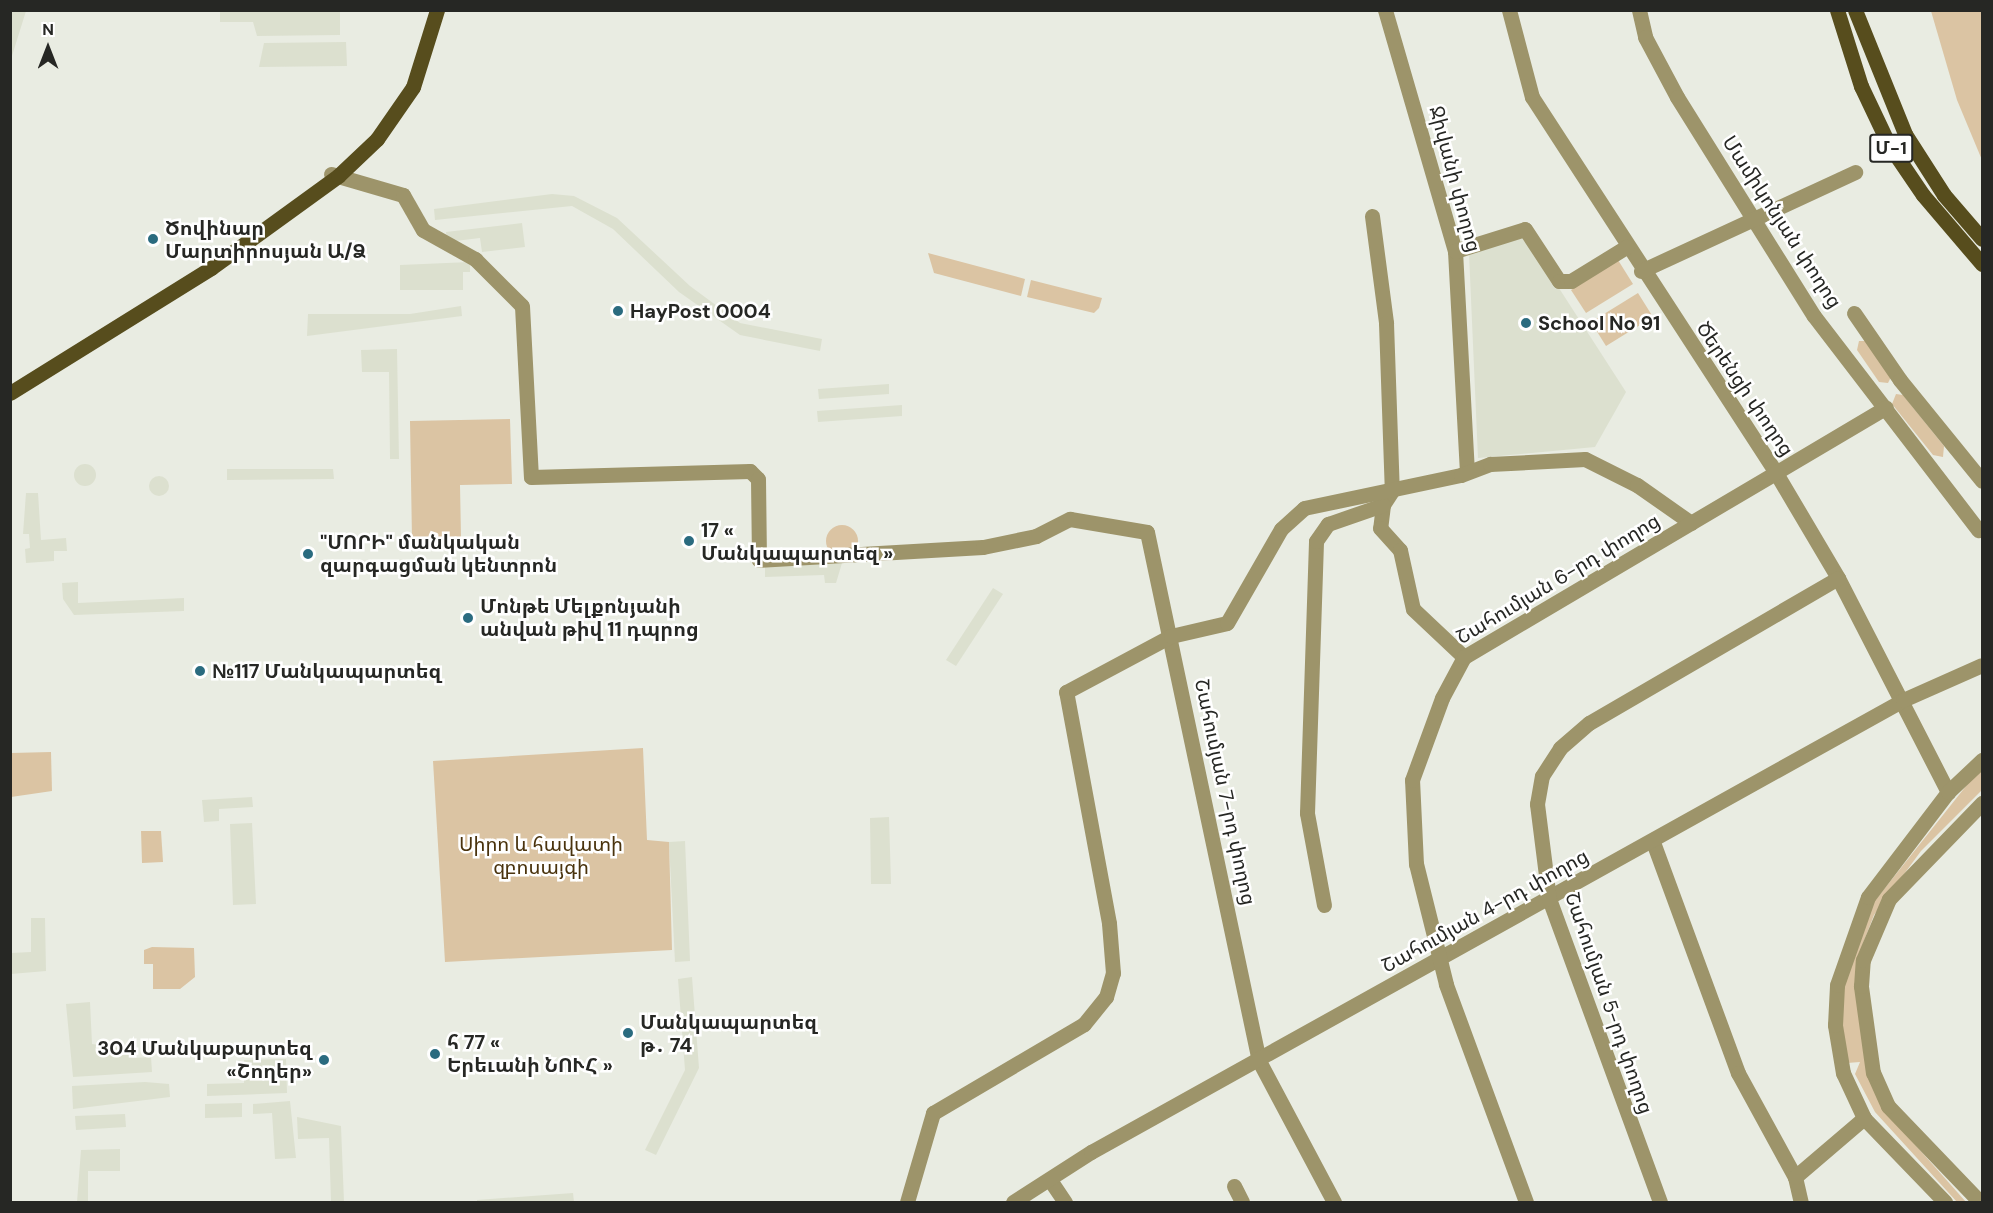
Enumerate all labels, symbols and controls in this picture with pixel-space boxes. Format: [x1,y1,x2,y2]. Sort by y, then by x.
north arrow [18,18,78,78]
text: N [42,19,54,40]
street label: Ջիվանի փողոց [1424,103,1486,255]
street label: Մամիկոնյան փողոց [1717,131,1847,313]
road number: Մ-1 [1868,133,1914,163]
place label: Ծովինար Մարտիրոսյան Ա/Ձ [165,216,366,263]
marker: Ծովինար Մարտիրոսյան Ա/Ձ [146,232,160,246]
place label: HayPost 0004 [630,299,771,323]
marker: HayPost 0004 [611,304,625,318]
place label: School No 91 [1538,311,1660,335]
marker: School No 91 [1519,316,1533,330]
street label: Ծերենցի փողոց [1691,317,1799,461]
street label: Շահումյան 6-րդ փողոց [1452,509,1664,649]
place label: 17 « Մանկապարտեզ » [701,518,893,565]
place label: "ՄՈՐԻ" մանկական զարգացման կենտրոն [320,530,557,577]
marker: 17 « Մանկապարտեզ » [682,534,696,548]
marker: "ՄՈՐԻ" մանկական զարգացման կենտրոն [301,547,315,561]
place label: Մոնթե Մելքոնյանի անվան թիվ 11 դպրոց [480,594,699,641]
marker: Մոնթե Մելքոնյանի անվան թիվ 11 դպրոց [461,611,475,625]
place label: №117 Մանկապարտեզ [212,659,441,683]
marker: №117 Մանկապարտեզ [193,664,207,678]
street label: Շահումյան 7-րդ փողոց [1189,677,1261,907]
park label: Սիրո և հավատի զբոսայգի [459,833,623,880]
street label: Շահումյան 4-րդ փողոց [1377,844,1593,978]
street label: Շահումյան 5-րդ փողոց [1560,889,1658,1117]
place label: Մանկապարտեզ թ․ 74 [640,1010,817,1057]
marker: Մանկապարտեզ թ․ 74 [621,1026,635,1040]
place label: հ 77 « Երեւանի ՆՈՒՀ » [447,1030,613,1077]
place label: 304 Մանկաpարտեզ «Շողեր» [97,1036,312,1083]
marker: հ 77 « Երեւանի ՆՈՒՀ » [428,1047,442,1061]
marker: 304 Մանկաpարտեզ «Շողեր» [317,1053,331,1067]

